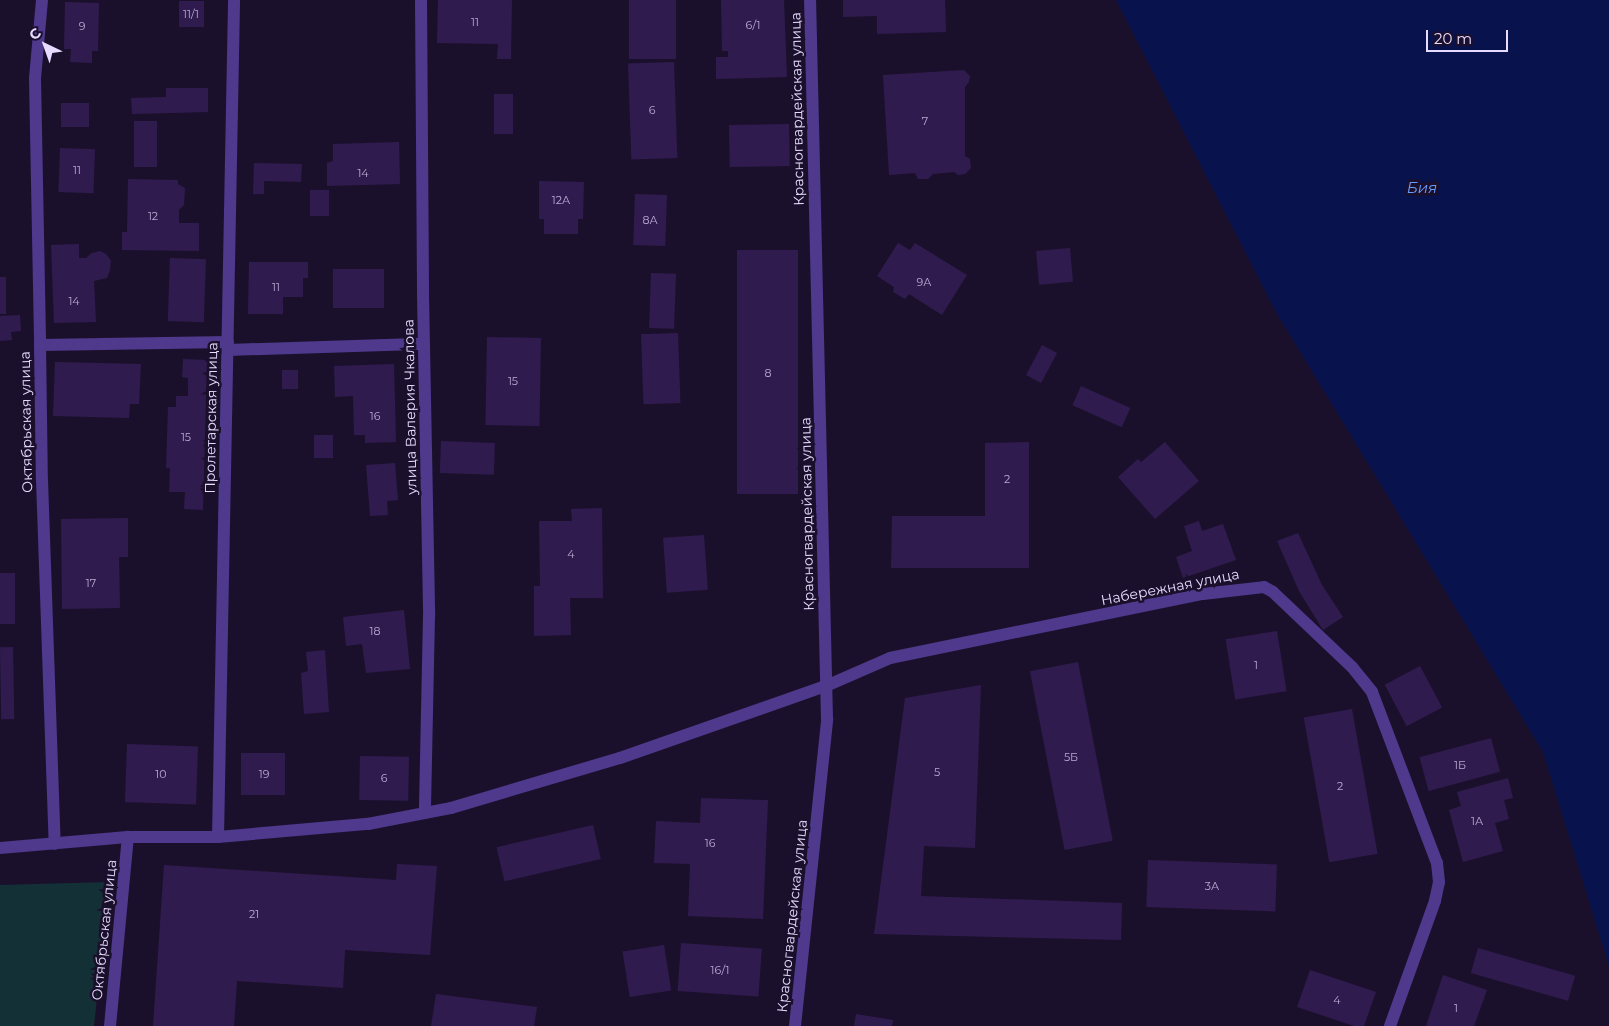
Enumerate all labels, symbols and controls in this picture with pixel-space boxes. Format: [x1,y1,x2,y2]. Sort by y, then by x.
house number: 11/1 [183,7,199,21]
street label: Красногвардейская улица [787,12,807,206]
house number: 11 [471,15,479,29]
house number: 6/1 [746,18,760,32]
house number: 9 [79,19,85,33]
north arrow [20,20,70,70]
scale bar [1429,20,1512,52]
text: С [25,24,45,44]
text: 20 m [1434,29,1472,48]
house number: 6 [649,103,655,117]
house number: 7 [922,114,928,128]
house number: 11 [73,163,81,177]
house number: 14 [357,166,369,180]
water label: Бия [1407,179,1437,197]
house number: 12А [552,193,570,207]
house number: 12 [148,209,158,223]
house number: 8А [642,213,658,227]
house number: 9А [917,275,931,289]
house number: 11 [272,280,280,294]
house number: 14 [68,294,80,308]
street label: улица Валерия Чкалова [400,319,420,495]
street label: Пролетарская улица [201,342,221,494]
street label: Октябрьская улица [16,351,36,493]
house number: 8 [764,366,772,380]
house number: 15 [508,374,518,388]
house number: 16 [370,409,380,423]
street label: Красногвардейская улица [797,417,817,611]
house number: 15 [181,430,191,444]
house number: 2 [1004,472,1010,486]
house number: 4 [567,547,575,561]
street label: Набережная улица [1099,565,1241,609]
house number: 17 [86,576,96,590]
house number: 18 [370,624,380,638]
house number: 1 [1254,658,1258,672]
house number: 5Б [1064,750,1078,764]
house number: 1Б [1454,758,1466,772]
house number: 5 [934,765,940,779]
house number: 10 [155,767,167,781]
house number: 19 [259,767,269,781]
house number: 6 [381,771,387,785]
house number: 2 [1337,779,1343,793]
house number: 1А [1471,814,1483,828]
street label: Красногвардейская улица [774,819,810,1013]
house number: 16 [705,836,715,850]
street label: Октябрьская улица [88,859,120,1001]
house number: 3А [1205,879,1219,893]
house number: 21 [249,907,259,921]
house number: 16/1 [711,963,729,977]
house number: 4 [1333,993,1341,1007]
house number: 1 [1454,1001,1458,1015]

